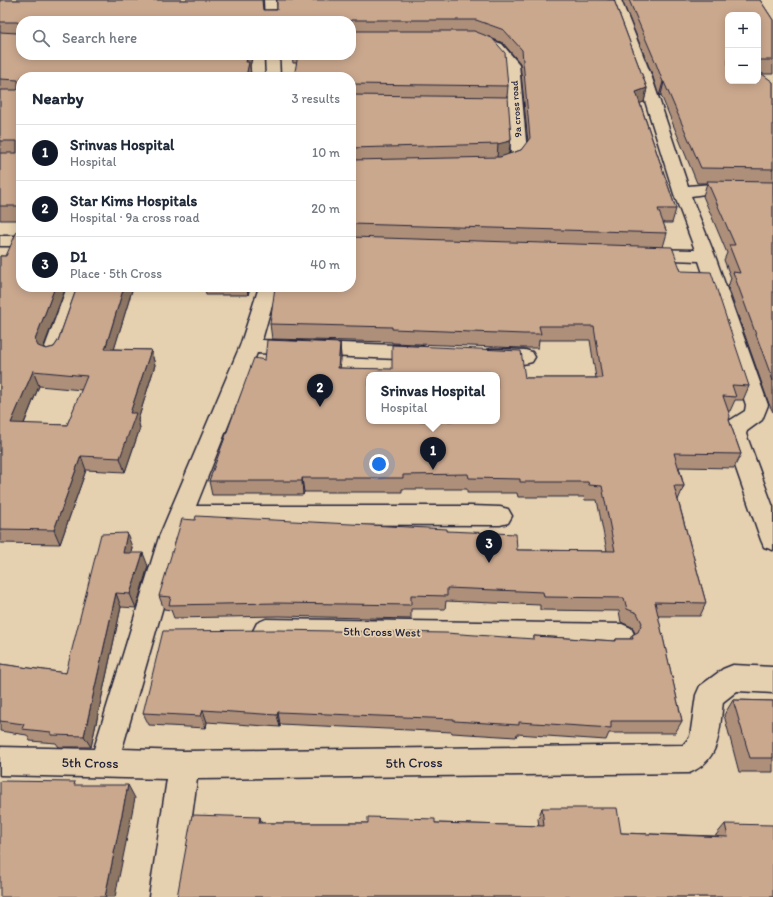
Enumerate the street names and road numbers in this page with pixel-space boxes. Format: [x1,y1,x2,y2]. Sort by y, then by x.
street label: 9a cross road [507,80,524,138]
street label: 5th Cross West [343,624,421,640]
street label: 5th Cross [61,754,119,772]
street label: 5th Cross [385,754,443,772]

